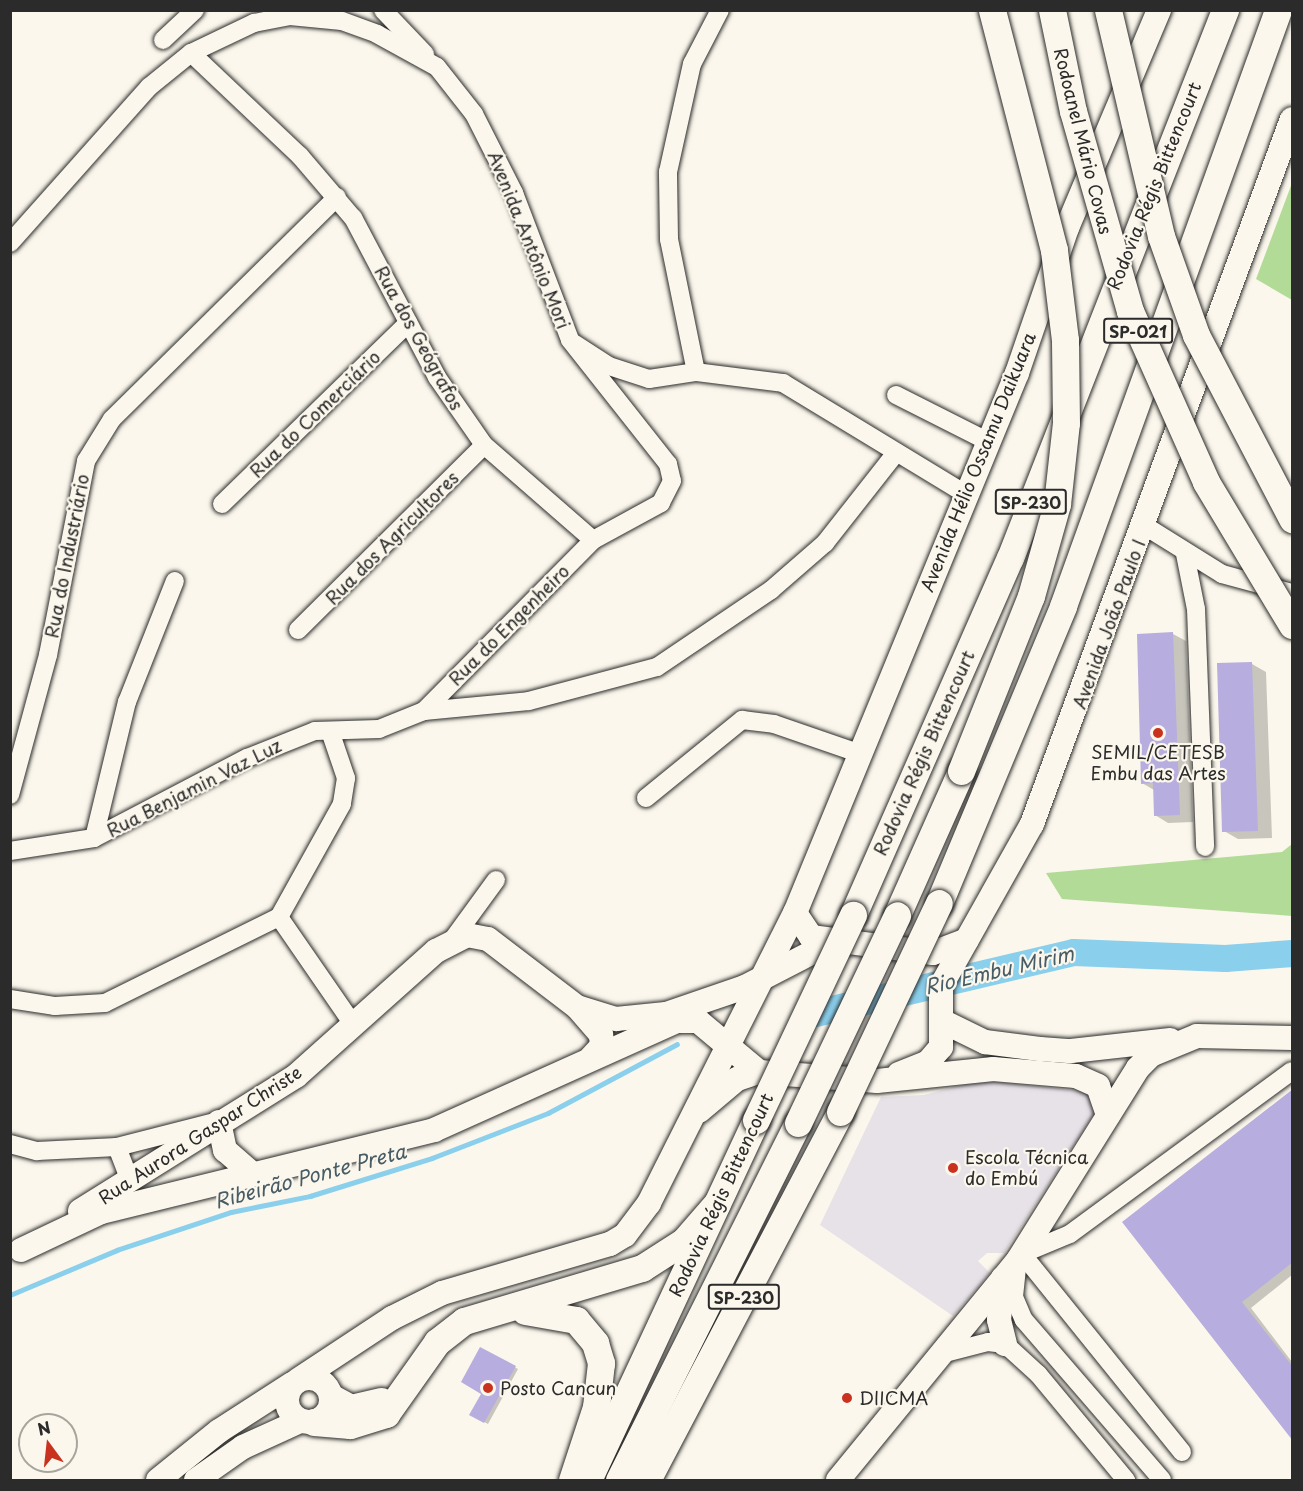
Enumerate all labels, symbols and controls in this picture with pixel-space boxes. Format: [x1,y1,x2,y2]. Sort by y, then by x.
street label: Rodoanel Mário Covas [1049,45,1117,237]
street label: Rodovia Régis Bittencourt [1102,79,1206,293]
street label: Avenida Antônio Mori [484,148,574,332]
street label: Rua dos Geógrafos [370,262,468,414]
road number: SP-021 [1102,318,1174,344]
street label: Avenida Hélio Ossamu Daikuara [915,328,1041,596]
street label: Rua do Comerciário [245,346,385,482]
street label: Rua dos Agricultores [321,467,463,609]
street label: Rua do Industriário [40,472,94,640]
road number: SP-230 [994,489,1068,515]
street label: Avenida João Paulo I [1068,536,1150,712]
street label: Rua do Engenheiro [444,560,574,690]
street label: Rodovia Régis Bittencourt [869,647,979,859]
marker: SEMIL/CETESB Embu das Artes [1151,726,1165,740]
street label: Rua Benjamin Vaz Luz [103,734,285,842]
place label: SEMIL/CETESB Embu das Artes [1089,742,1227,784]
water label: Rio Embu Mirim [921,941,1077,999]
street label: Rua Aurora Gaspar Christe [94,1061,306,1209]
street label: Rodovia Régis Bittencourt [664,1090,778,1300]
water label: Ribeirão Ponte Preta [212,1139,408,1213]
place label: Escola Técnica do Embú [965,1147,1089,1190]
marker: Escola Técnica do Embú [946,1161,960,1175]
road number: SP-230 [706,1284,782,1310]
place label: Posto Cancun [500,1377,617,1399]
marker: Posto Cancun [481,1381,495,1395]
place label: DIICMA [859,1387,928,1409]
marker: DIICMA [840,1391,854,1405]
north arrow [18,1413,78,1473]
text: N [35,1414,53,1441]

